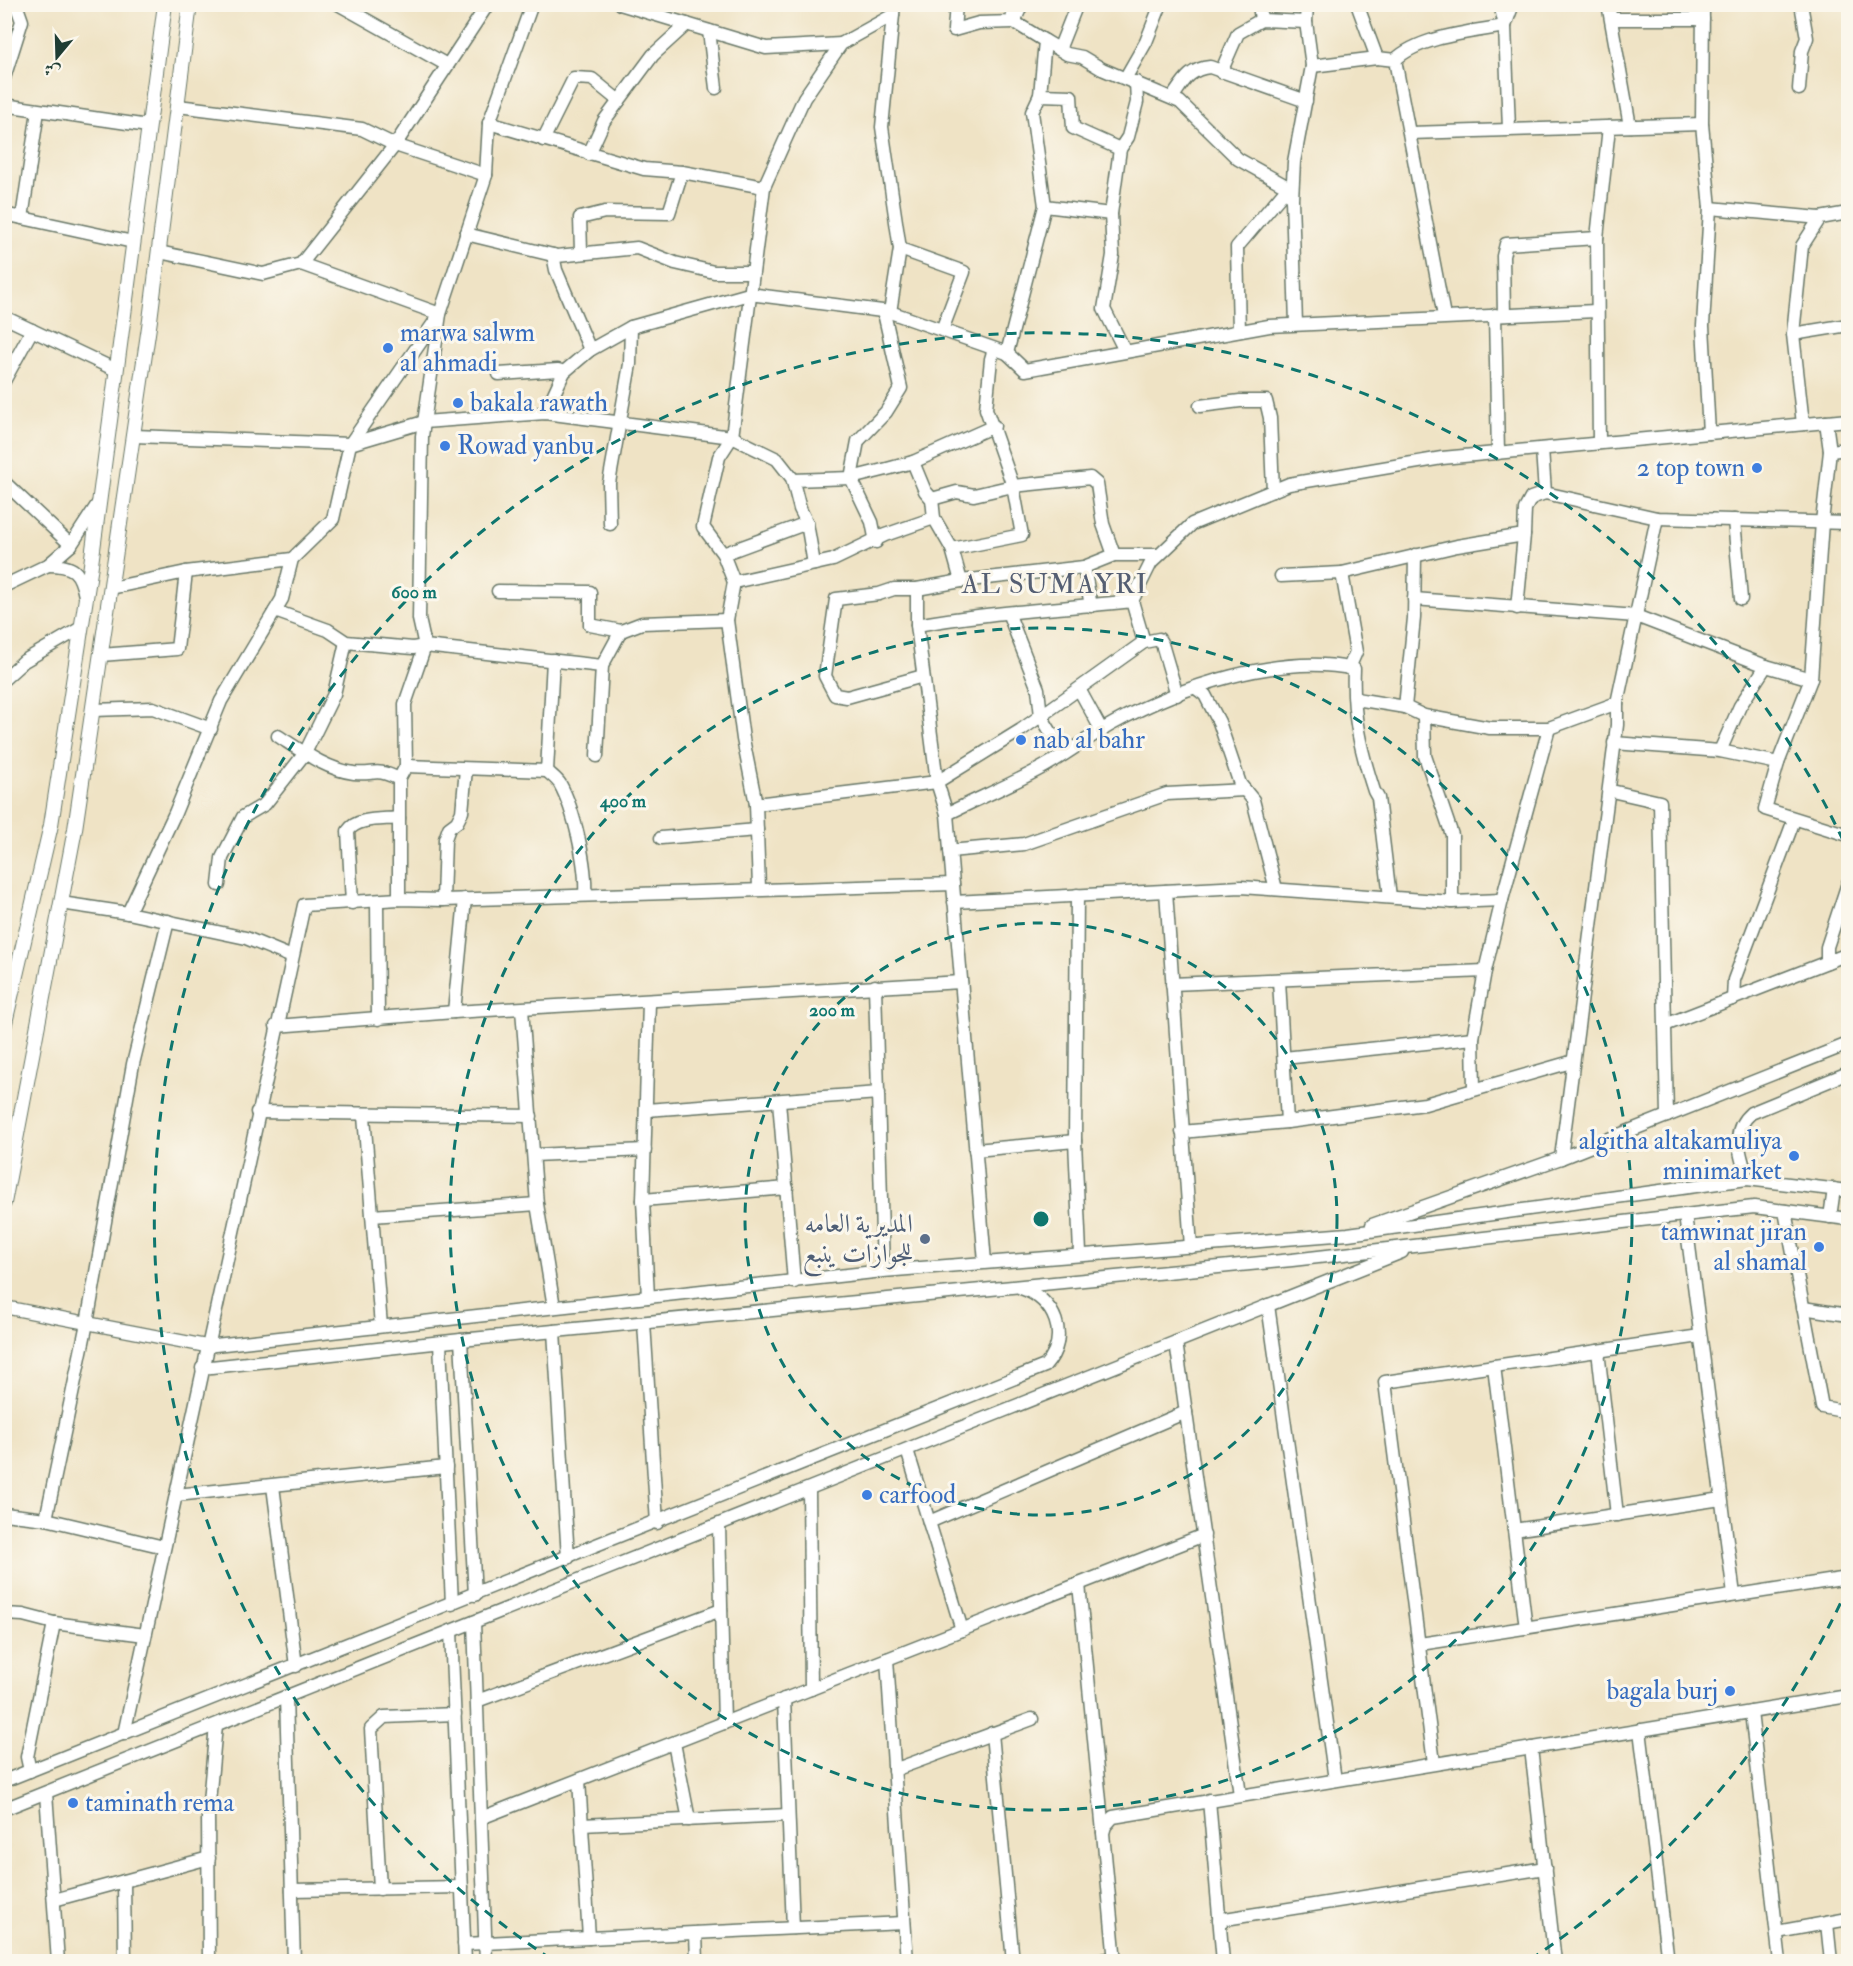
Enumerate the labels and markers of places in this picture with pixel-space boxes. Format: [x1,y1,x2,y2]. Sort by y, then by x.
place label: marwa salwm al ahmadi [400,317,535,379]
marker: marwa salwm al ahmadi [381,341,395,355]
place label: bakala rawath [470,387,608,419]
marker: bakala rawath [451,396,465,410]
place label: Rowad yanbu [457,430,594,462]
marker: Rowad yanbu [438,439,452,453]
place label: 2 top town [1637,452,1745,485]
marker: 2 top town [1750,461,1764,475]
place label: nab al bahr [1033,724,1145,756]
marker: nab al bahr [1014,733,1028,747]
place label: algitha altakamuliya minimarket [1579,1125,1782,1187]
marker: algitha altakamuliya minimarket [1787,1149,1801,1163]
place label: المديرية العامه للجوازات ينبع [803,1208,913,1277]
centre of rings [1031,1209,1051,1229]
place label: tamwinat jiran al shamal [1660,1216,1807,1278]
marker: المديرية العامه للجوازات ينبع [918,1232,932,1246]
marker: tamwinat jiran al shamal [1812,1240,1826,1254]
place label: carfood [879,1479,956,1511]
marker: carfood [860,1488,874,1502]
place label: bagala burj [1606,1675,1718,1707]
marker: bagala burj [1723,1684,1737,1698]
place label: taminath rema [85,1787,234,1819]
marker: taminath rema [66,1796,80,1810]

